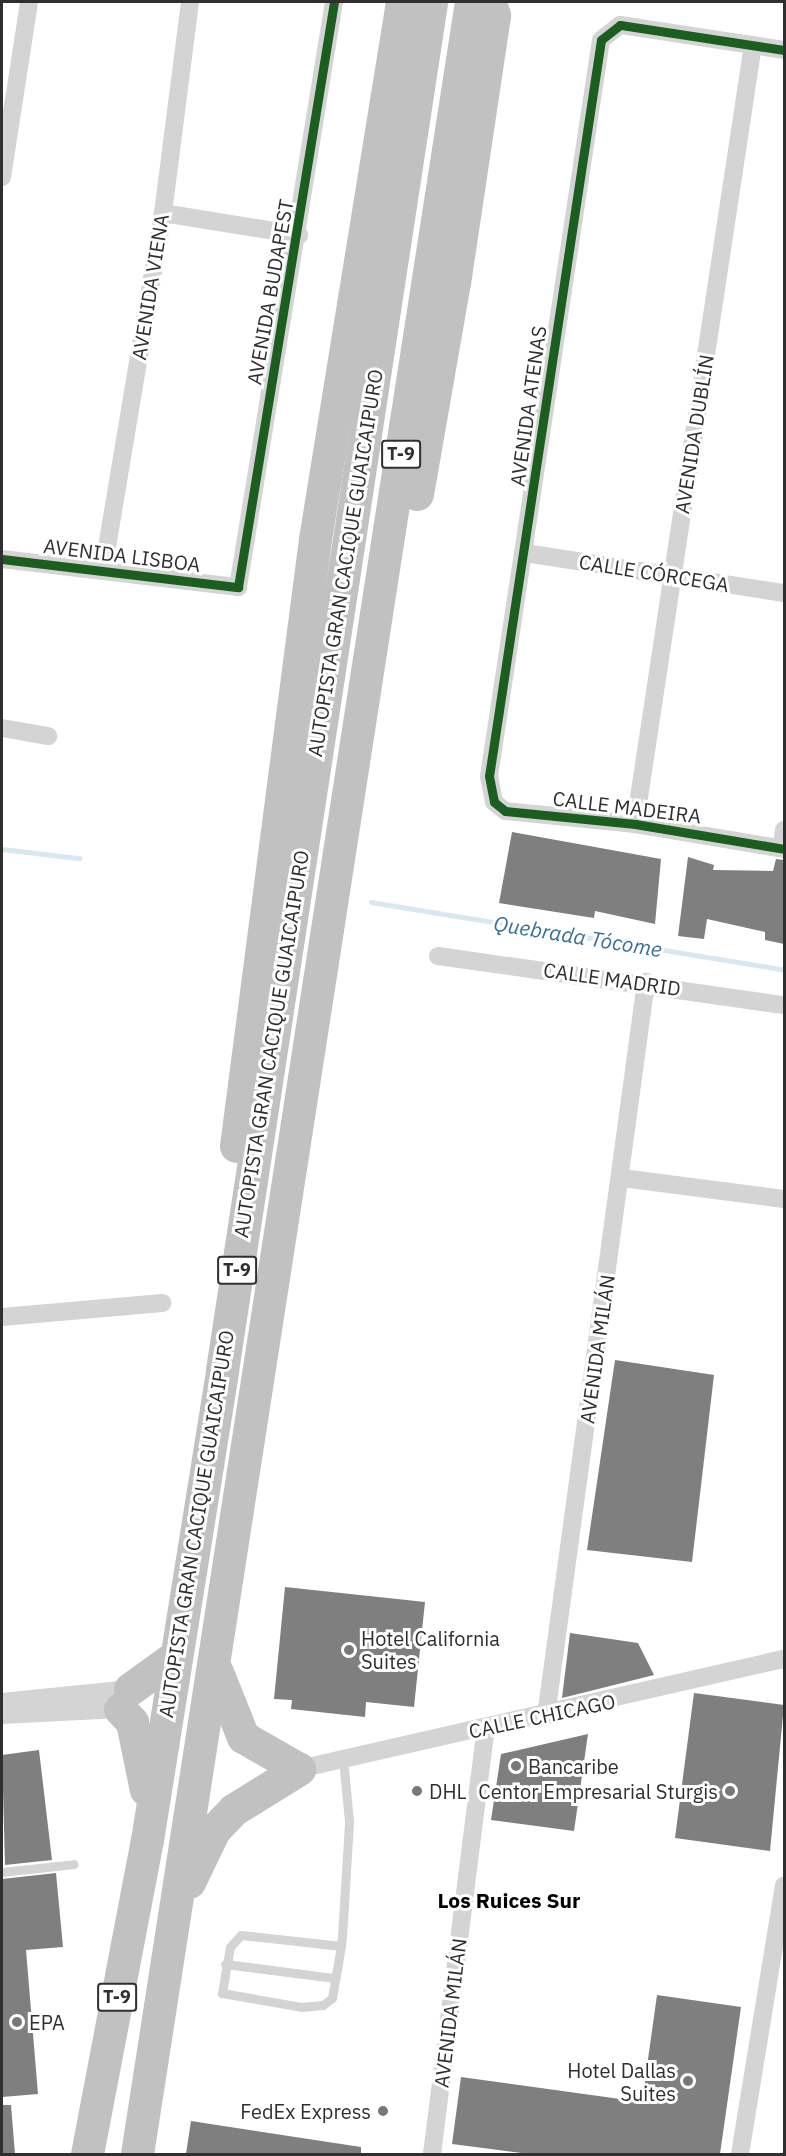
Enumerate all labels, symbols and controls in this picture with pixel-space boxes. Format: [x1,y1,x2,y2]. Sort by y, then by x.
street label: AVENIDA BUDAPEST [242,197,298,387]
street label: AVENIDA VIENA [127,212,173,362]
street label: AVENIDA ATENAS [505,324,551,488]
street label: AVENIDA DUBLÍN [670,353,718,515]
street label: AUTOPISTA GRAN CACIQUE GUAICAIPURO [302,368,388,758]
road number: T-9 [380,439,422,469]
street label: AVENIDA LISBOA [42,533,202,577]
street label: CALLE CÓRCEGA [577,549,731,597]
street label: CALLE MADEIRA [551,786,703,828]
street label: AUTOPISTA GRAN CACIQUE GUAICAIPURO [228,849,314,1239]
water label: Quebrada Tócome [492,910,664,962]
street label: CALLE MADRID [542,957,682,1001]
road number: T-9 [216,1255,258,1285]
street label: AVENIDA MILÁN [575,1273,619,1425]
street label: AUTOPISTA GRAN CACIQUE GUAICAIPURO [153,1329,239,1719]
place label: Hotel California Suites [361,1626,500,1673]
marker: Hotel California Suites [342,1643,356,1657]
street label: CALLE CHICAGO [467,1689,617,1743]
place label: Bancaribe [528,1754,619,1778]
marker: Bancaribe [509,1759,523,1773]
place label: DHL [429,1779,467,1803]
place label: Centor Empresarial Sturgis [478,1779,718,1803]
marker: DHL [410,1784,424,1798]
marker: Centor Empresarial Sturgis [723,1784,737,1798]
district label: Los Ruices Sur [437,1887,581,1913]
street label: AVENIDA MILÁN [429,1937,471,2089]
road number: T-9 [96,1982,138,2012]
place label: EPA [29,2010,65,2034]
marker: EPA [10,2015,24,2029]
place label: Hotel Dallas Suites [567,2058,676,2105]
marker: Hotel Dallas Suites [681,2074,695,2088]
place label: FedEx Express [240,2099,371,2123]
marker: FedEx Express [376,2104,390,2118]

